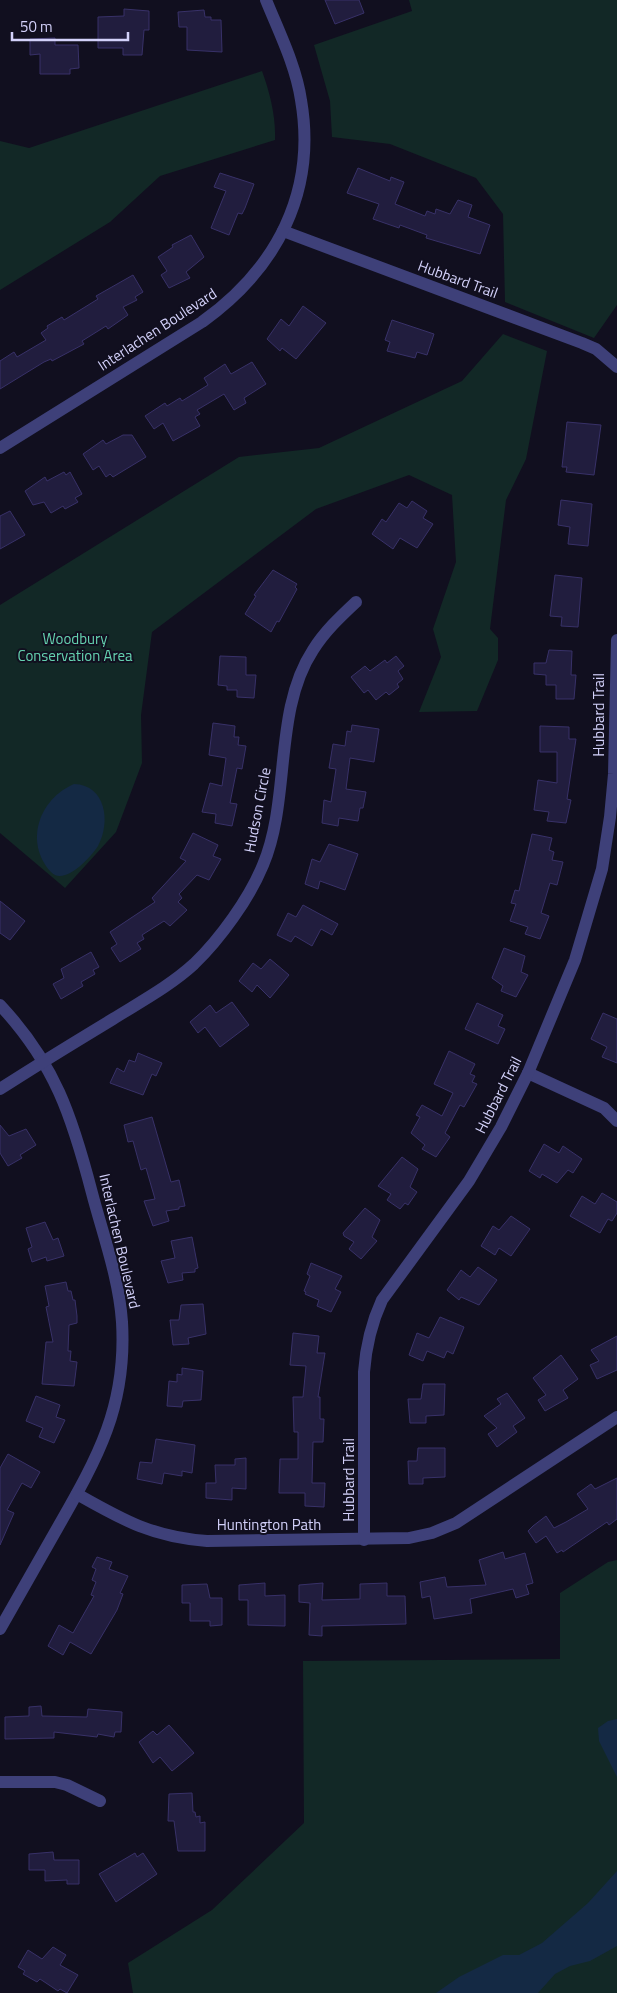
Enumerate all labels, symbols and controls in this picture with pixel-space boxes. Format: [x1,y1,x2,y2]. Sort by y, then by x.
scale bar [12,10,129,42]
text: 50 m [20,15,53,38]
street label: Hubbard Trail [415,254,501,304]
street label: Interlachen Boulevard [93,282,221,376]
park label: Woodbury Conservation Area [17,627,133,667]
street label: Hubbard Trail [587,673,610,757]
street label: Hudson Circle [237,765,277,855]
street label: Hubbard Trail [469,1053,527,1137]
street label: Interlachen Boulevard [93,1171,147,1311]
street label: Hubbard Trail [337,1438,360,1522]
street label: Huntington Path [217,1513,321,1536]

